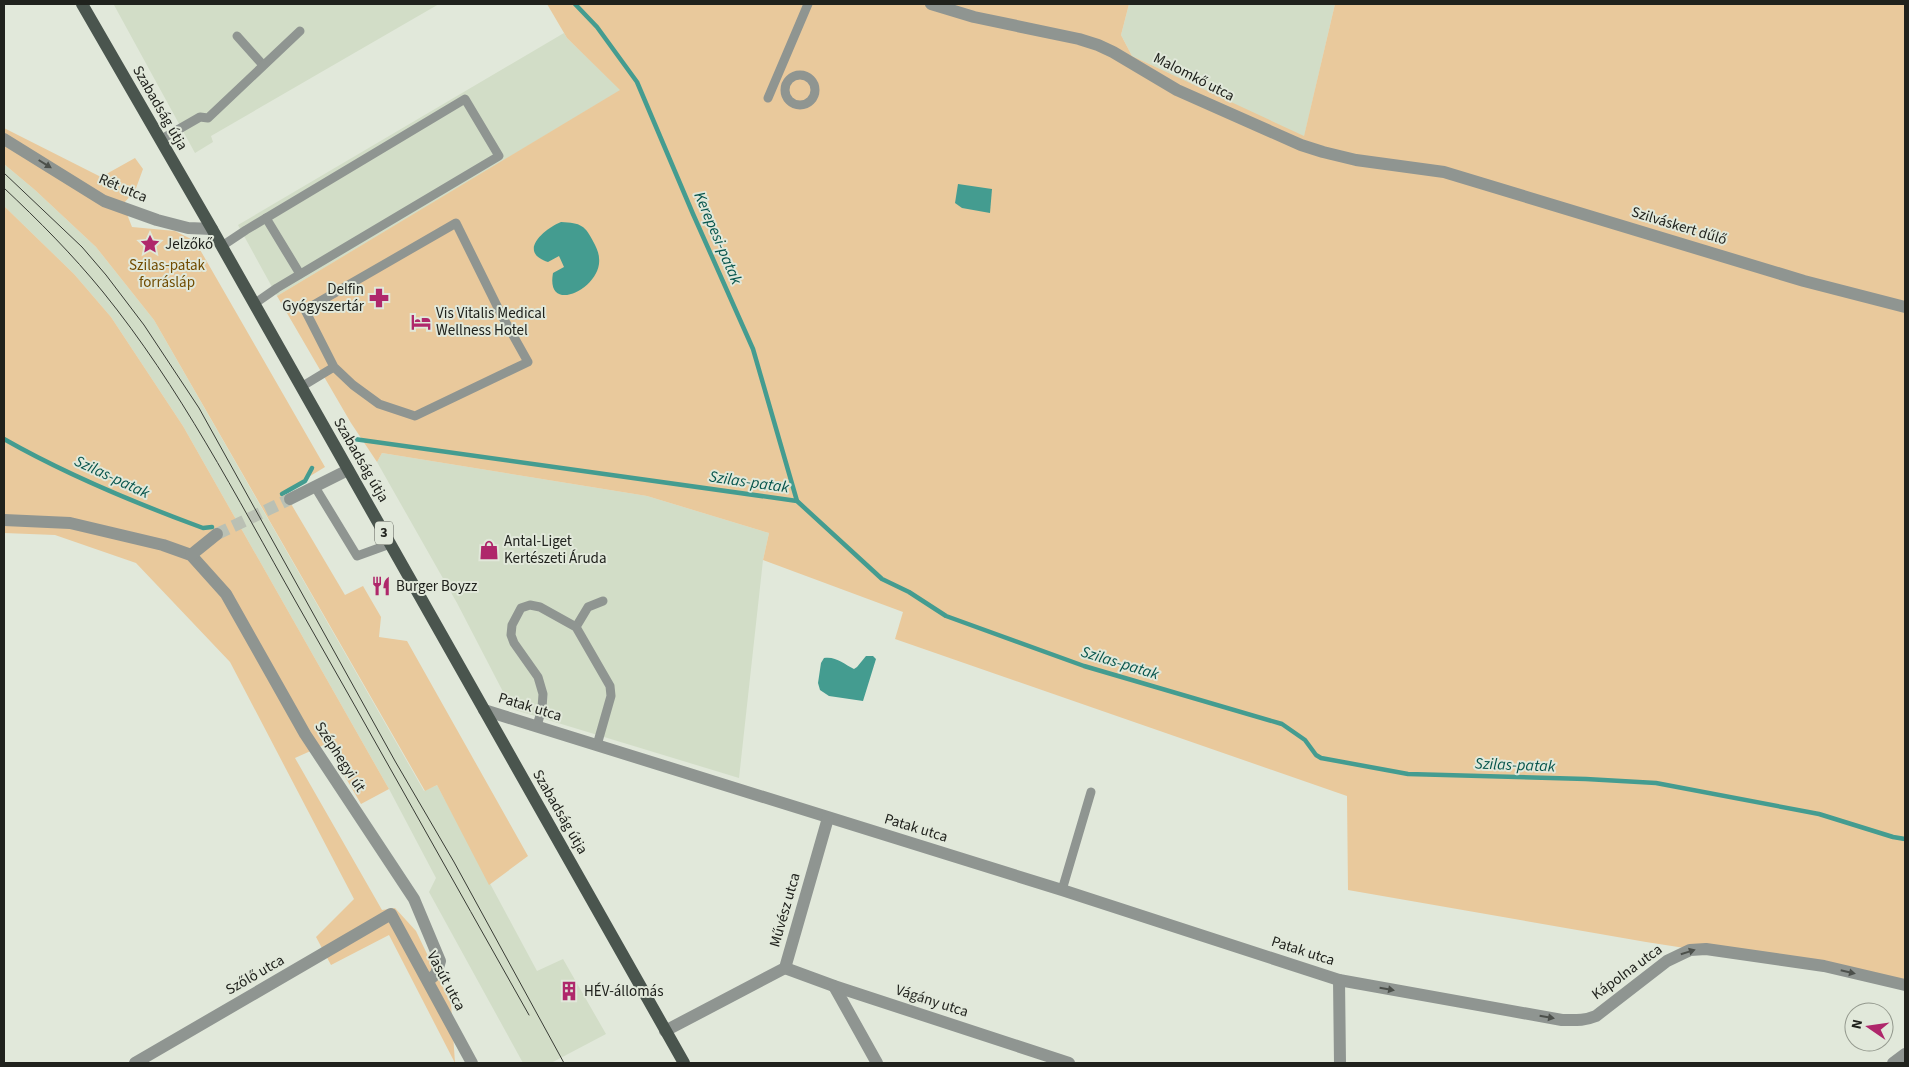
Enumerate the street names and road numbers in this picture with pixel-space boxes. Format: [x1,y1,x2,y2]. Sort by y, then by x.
street label: Malomkő utca [1150,48,1238,106]
street label: Szabadság útja [127,62,193,154]
street label: Rét utca [95,168,151,208]
street label: Szilváskert dűlő [1629,202,1729,250]
street label: Szabadság útja [328,414,394,506]
road number: 3 [375,522,393,544]
street label: Patak utca [496,687,564,727]
street label: Széphegyi út [309,718,371,796]
street label: Szabadság útja [527,766,593,858]
street label: Patak utca [882,808,950,848]
street label: Művész utca [764,870,806,950]
street label: Patak utca [1269,931,1337,971]
street label: Kápolna utca [1587,939,1667,1005]
street label: Vasút utca [422,947,470,1015]
street label: Szőlő utca [222,950,288,1000]
street label: Vágány utca [893,979,971,1023]

